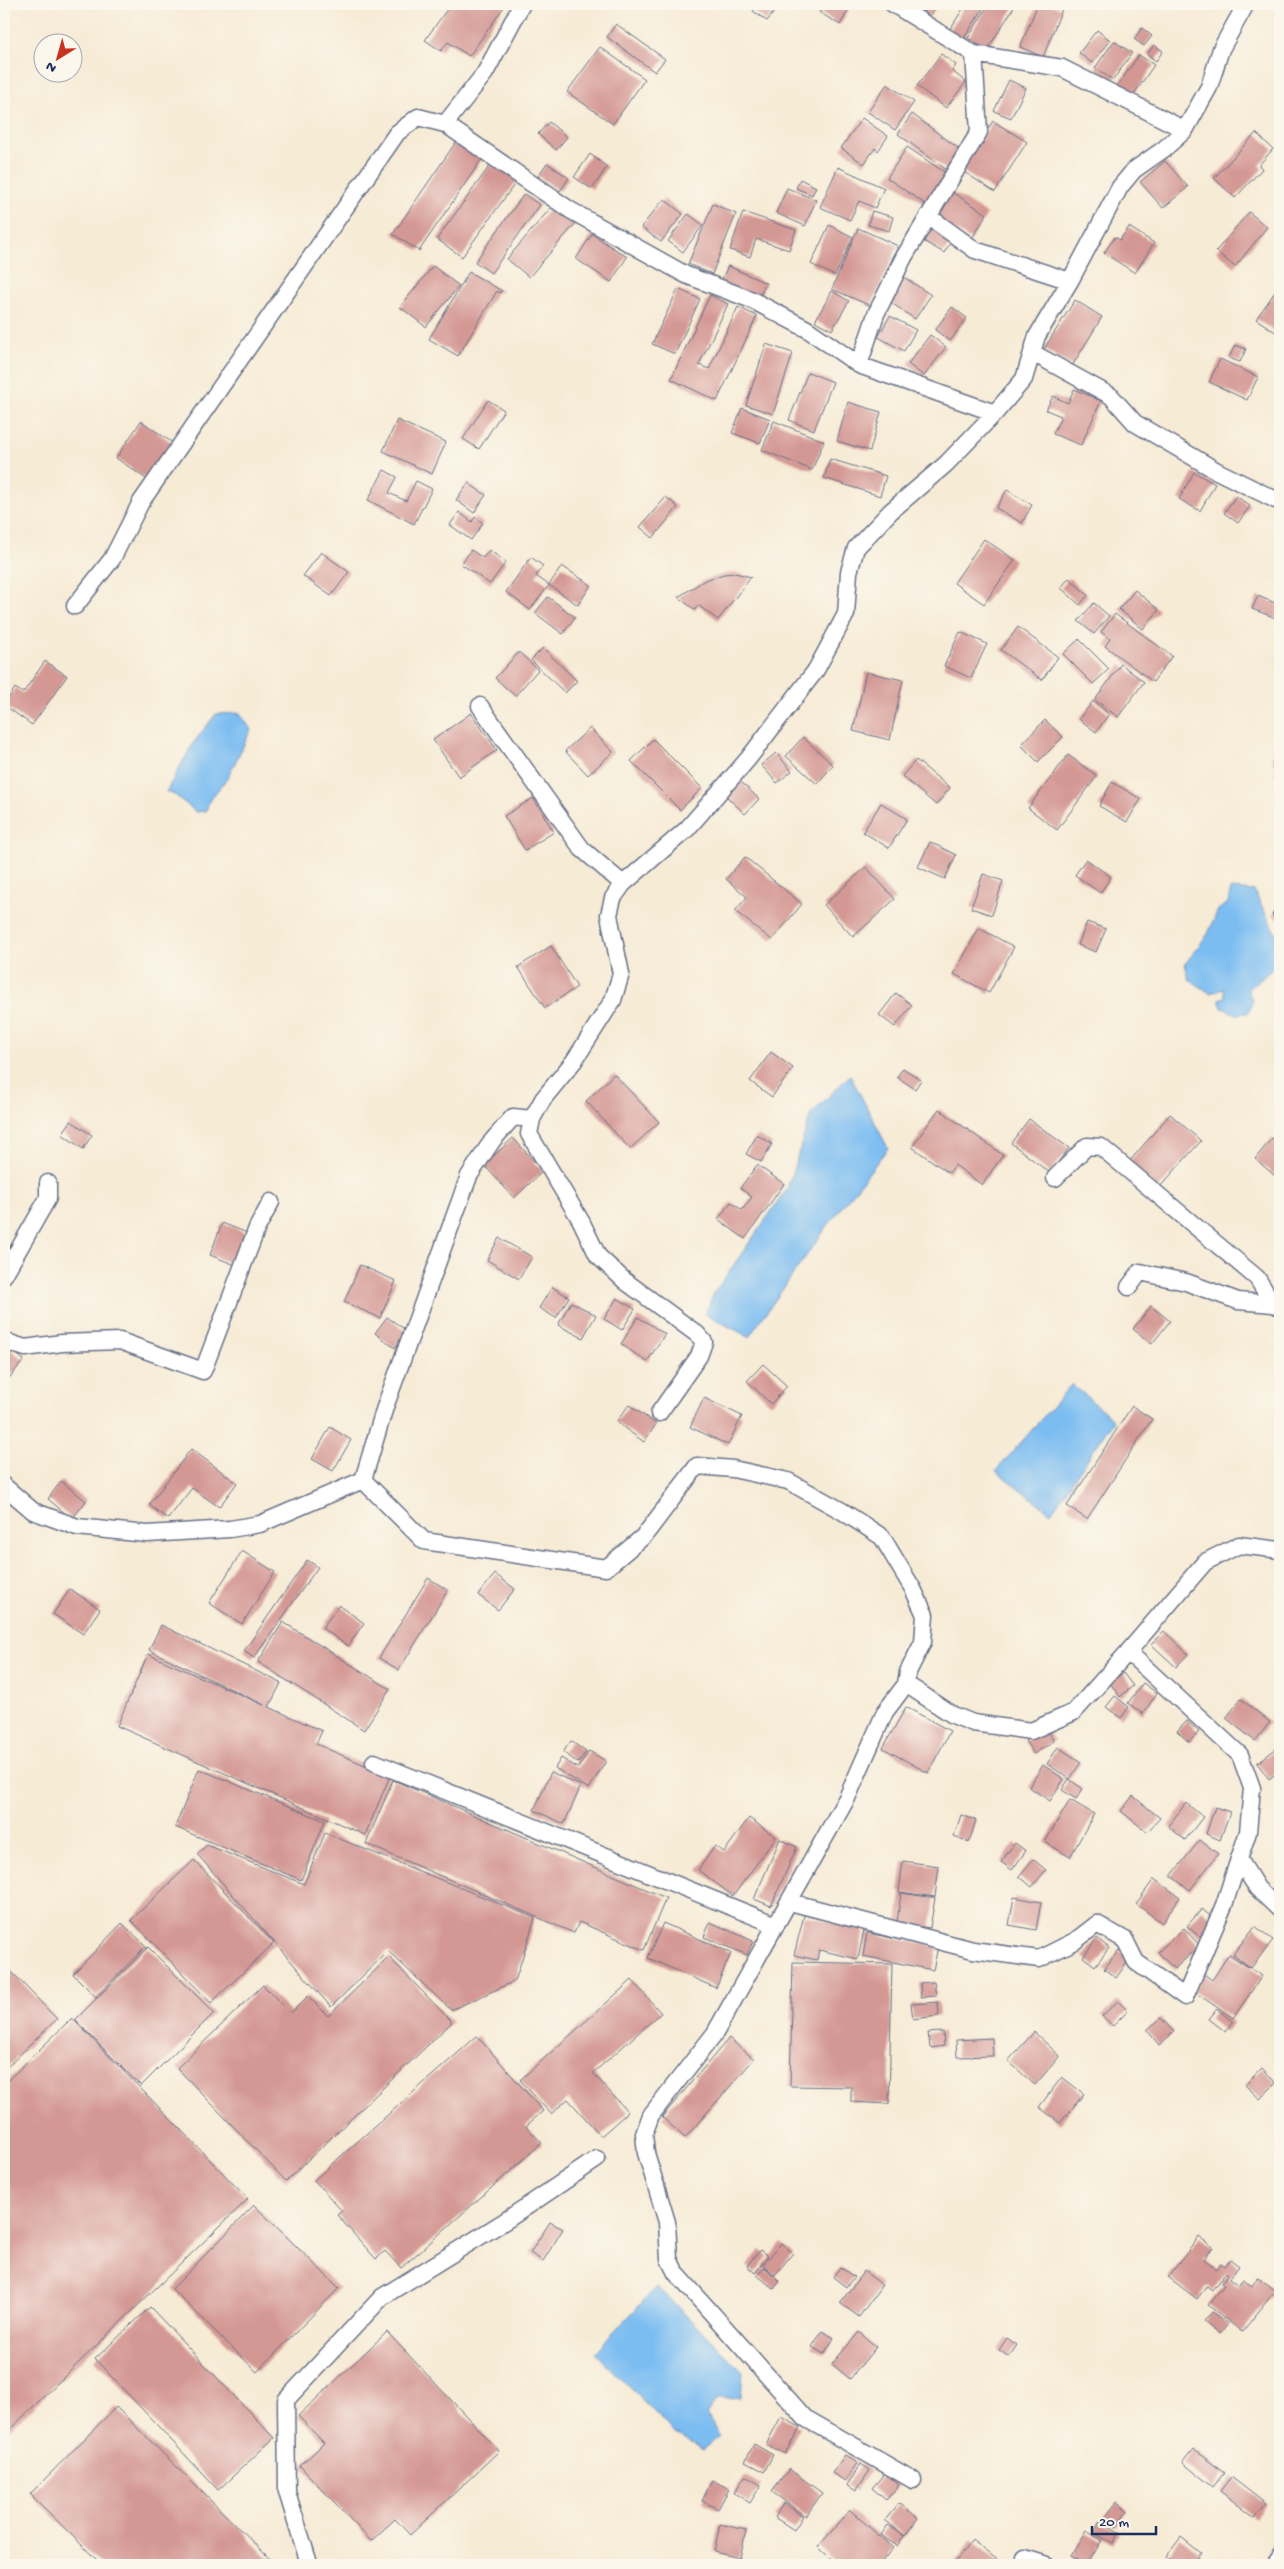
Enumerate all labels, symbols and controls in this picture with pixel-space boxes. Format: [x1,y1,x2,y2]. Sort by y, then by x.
north arrow [32,32,82,82]
text: N [43,57,60,76]
scale bar [1092,2504,1155,2536]
text: 20 m [1099,2514,1129,2532]

